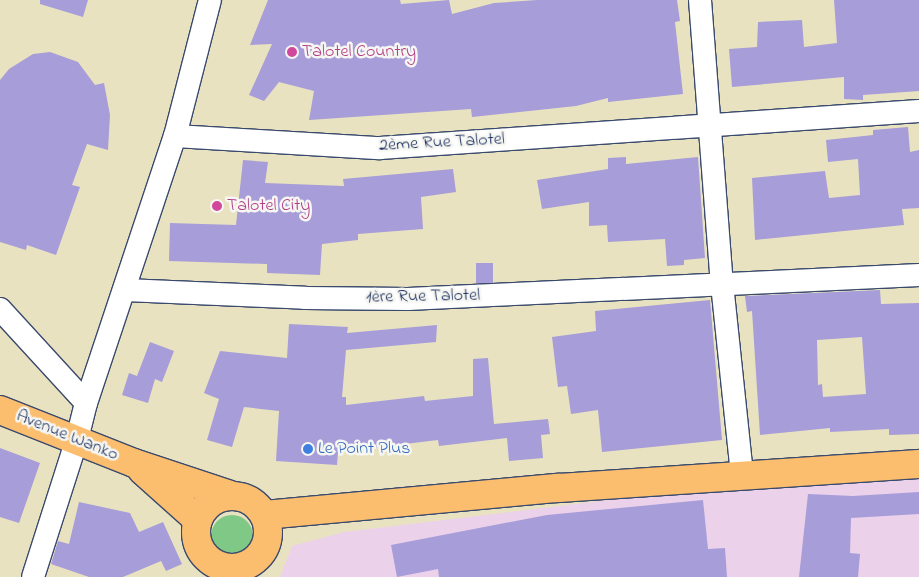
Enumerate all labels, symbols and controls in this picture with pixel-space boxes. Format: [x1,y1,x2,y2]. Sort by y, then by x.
place label: Talotel Country [302,41,416,63]
marker: Talotel Country [286,46,298,58]
street label: 2ème Rue Talotel [379,129,505,157]
place label: Talotel City [227,195,310,217]
marker: Talotel City [211,200,223,212]
street label: 1ère Rue Talotel [366,285,480,309]
street label: Avenue Wanko [13,406,121,466]
place label: Le Point Plus [318,438,410,460]
marker: Le Point Plus [302,443,314,455]

